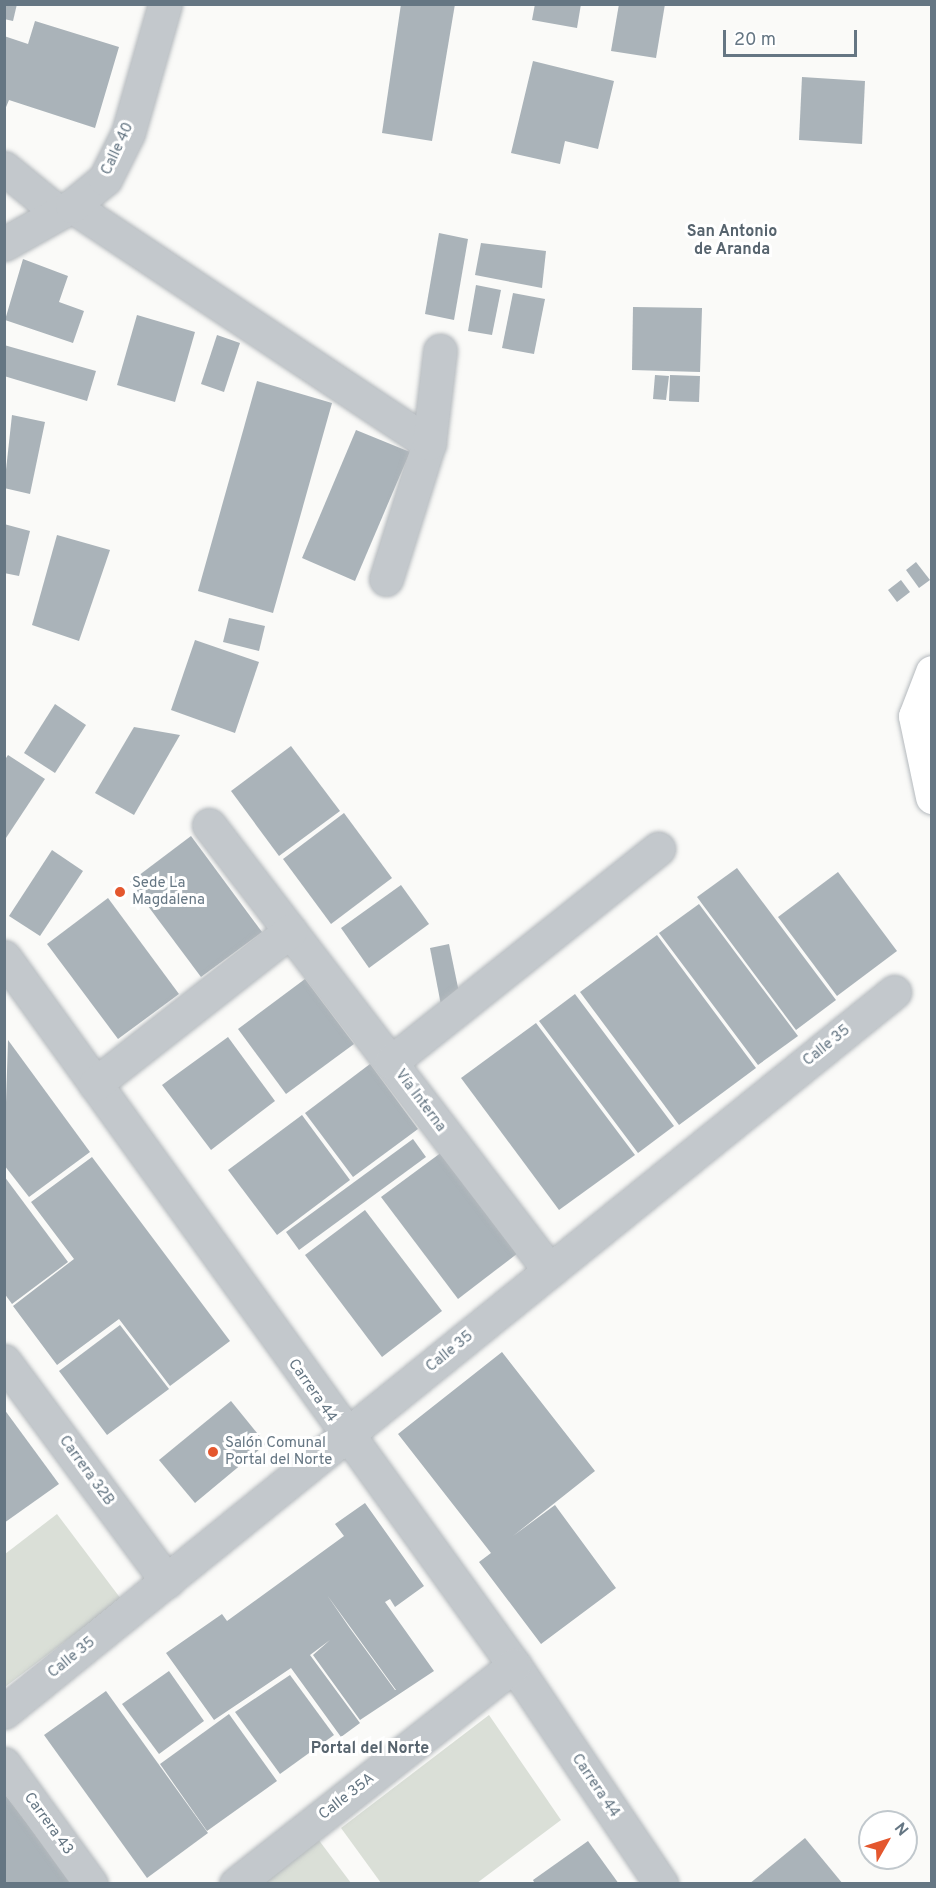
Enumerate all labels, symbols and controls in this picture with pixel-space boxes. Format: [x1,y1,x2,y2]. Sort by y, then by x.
scale bar [726,18,860,56]
text: 20 m [734,29,776,52]
street label: Calle 40 [98,120,138,178]
district label: San Antonio de Aranda [686,222,778,260]
place label: Sede La Magdalena [132,874,205,909]
marker: Sede La Magdalena [113,885,127,899]
street label: Calle 35 [800,1022,854,1070]
street label: Vía Interna [391,1066,449,1136]
street label: Calle 35 [423,1328,477,1376]
street label: Carrera 44 [284,1356,340,1426]
street label: Carrera 32B [55,1433,117,1509]
place label: Salón Comunal Portal del Norte [225,1434,332,1469]
marker: Salón Comunal Portal del Norte [206,1445,220,1459]
street label: Calle 35 [45,1634,99,1682]
district label: Portal del Norte [311,1739,429,1759]
street label: Carrera 44 [567,1751,623,1821]
street label: Calle 35A [316,1770,378,1824]
street label: Carrera 43 [19,1789,77,1859]
north arrow [858,1810,918,1870]
text: N [889,1819,912,1841]

